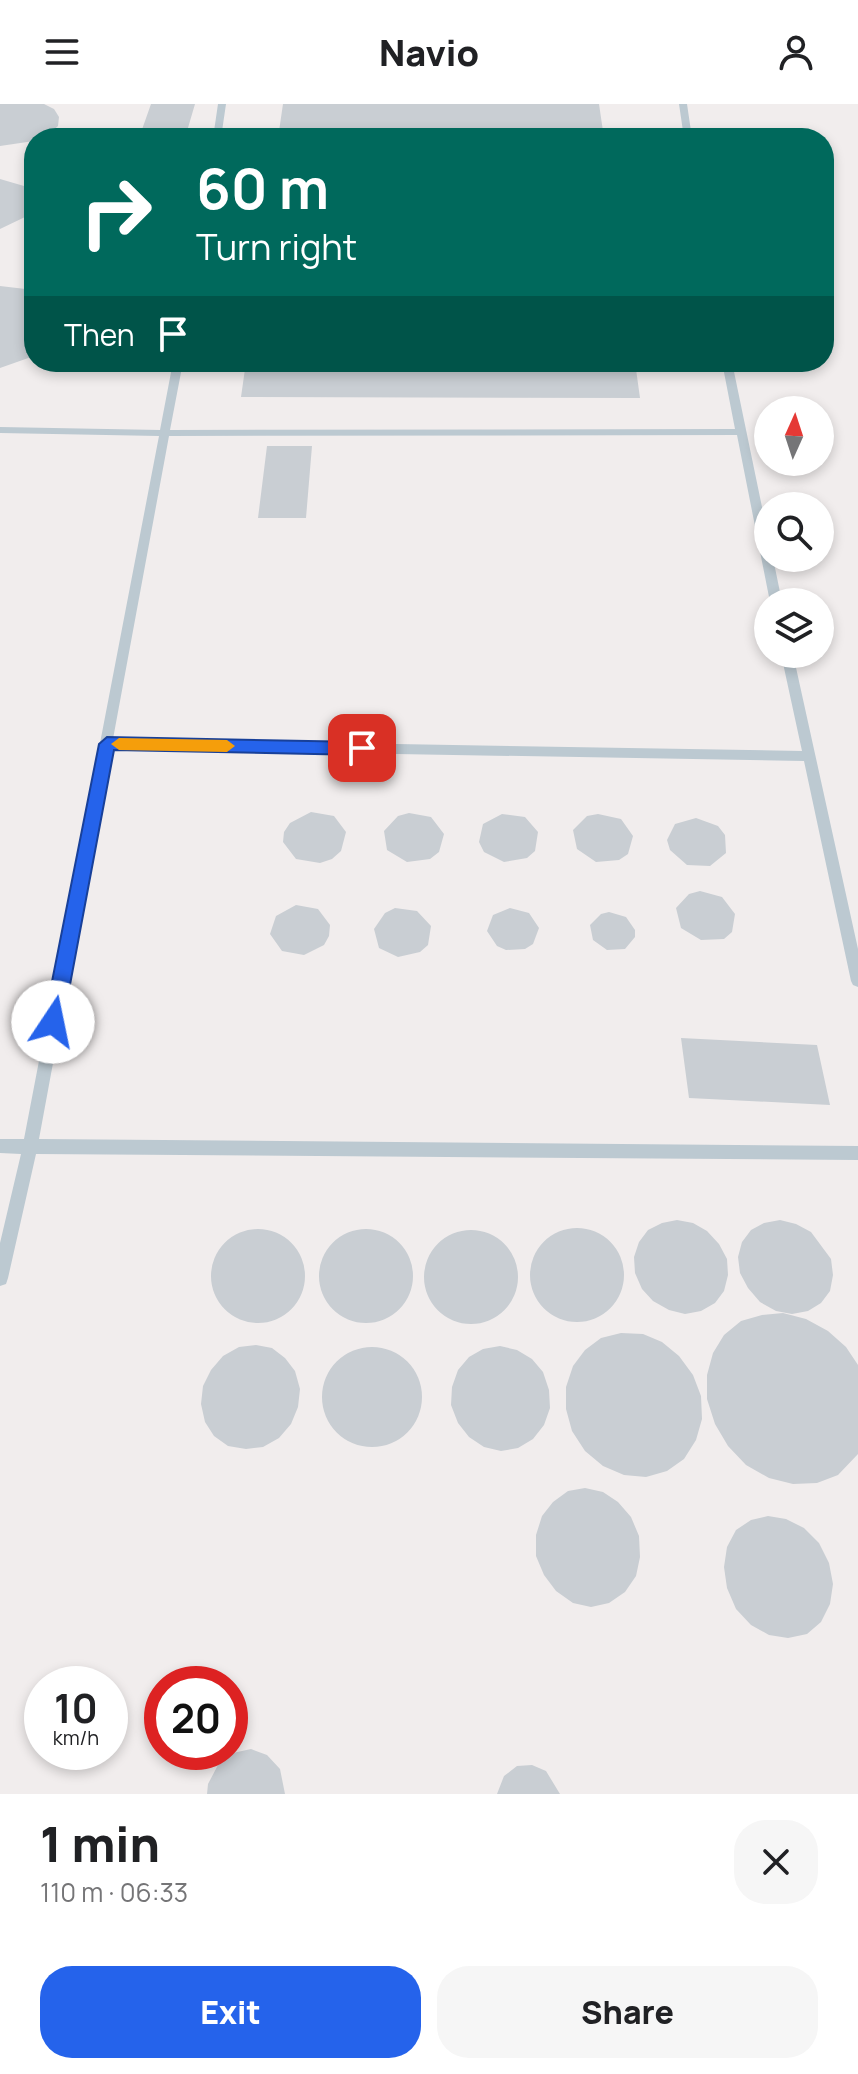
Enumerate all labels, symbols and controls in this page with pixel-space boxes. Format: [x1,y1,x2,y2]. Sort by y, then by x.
text: Navio [379,28,479,77]
icon: menu [40,30,84,74]
icon: person [774,30,818,74]
text: 60 m [196,149,329,226]
icon: right [64,160,168,264]
text: Turn right [196,222,357,271]
icon: arrive [151,312,195,356]
text: Then [64,314,135,355]
north arrow [754,396,834,476]
map controls [754,396,834,668]
button: search [754,492,834,572]
button: layers [754,588,834,668]
pin [328,714,396,782]
icon: arrive [340,726,384,770]
position arrow [11,980,95,1064]
speed limit sign: 20 [144,1666,248,1770]
text: 10 [54,1680,98,1735]
text: km/h [53,1724,99,1751]
text: 1 min [40,1811,160,1876]
button: close [734,1820,818,1904]
text: 110 m · 06:33 [40,1874,188,1910]
button: Exit [40,1966,421,2058]
button: Share [437,1966,818,2058]

